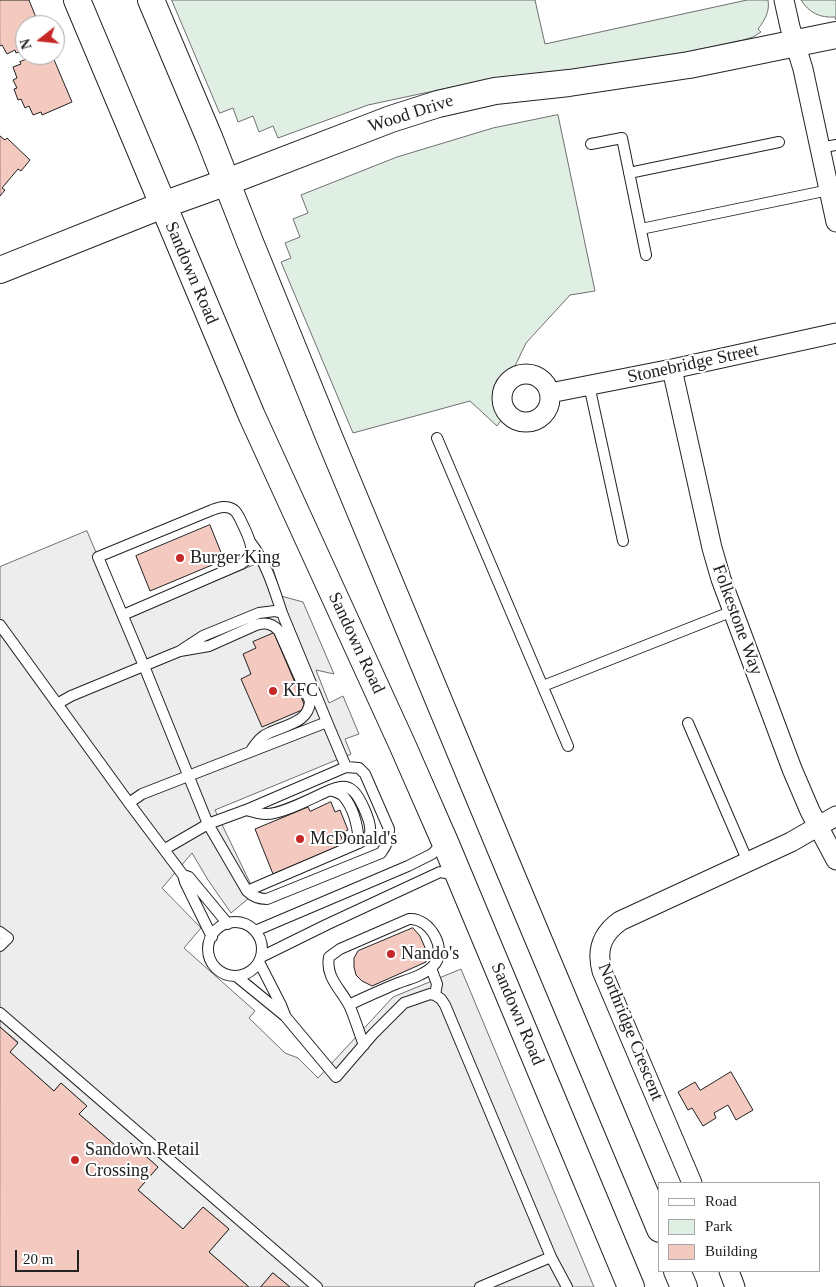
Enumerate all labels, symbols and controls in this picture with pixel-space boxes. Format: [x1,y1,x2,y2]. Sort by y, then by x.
north arrow [15,15,65,65]
text: N [17,37,35,51]
street label: Wood Drive [366,90,456,138]
street label: Sandown Road [160,218,222,328]
street label: Stonebridge Street [625,340,761,388]
place label: Burger King [190,547,280,569]
marker: Burger King [174,552,186,564]
street label: Folkestone Way [707,562,767,678]
street label: Sandown Road [323,589,389,697]
place label: KFC [283,680,318,702]
marker: KFC [267,685,279,697]
place label: McDonald's [310,828,397,850]
marker: McDonald's [294,833,306,845]
place label: Nando's [401,943,459,965]
marker: Nando's [385,948,397,960]
street label: Sandown Road [486,959,548,1069]
street label: Northridge Crescent [593,960,667,1104]
place label: Sandown Retail Crossing [85,1139,199,1182]
marker: Sandown Retail Crossing [69,1154,81,1166]
legend [658,1182,821,1272]
text: Road [705,1193,737,1209]
text: Park [705,1218,733,1234]
scale bar [18,1240,81,1272]
text: Building [705,1243,758,1259]
text: 20 m [23,1251,53,1267]

